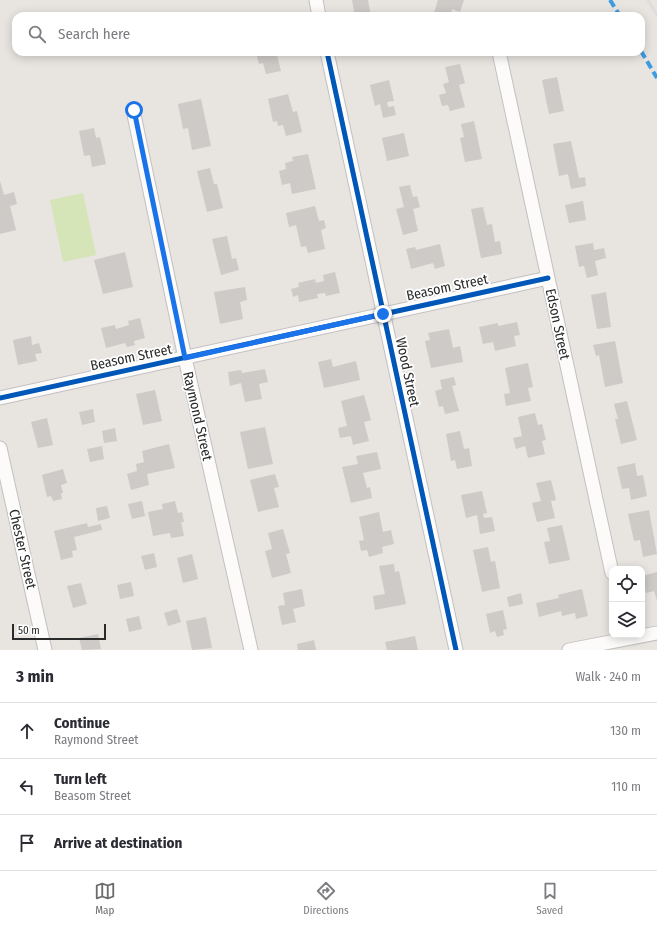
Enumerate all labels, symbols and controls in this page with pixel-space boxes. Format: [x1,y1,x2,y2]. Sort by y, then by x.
search box [12,12,645,56]
icon: search [26,23,48,45]
text: Search here [58,25,130,43]
route start [125,101,143,119]
street label: Beasom Street [405,270,490,304]
street label: Edson Street [542,287,573,362]
route end [374,305,392,323]
street label: Wood Street [392,336,423,409]
street label: Beasom Street [89,340,174,374]
street label: Raymond Street [179,370,216,463]
street label: Chester Street [5,508,40,591]
map controls [609,566,645,638]
button: locate [609,566,645,602]
button: layers [609,602,645,638]
scale bar [12,622,106,641]
text: 50 m [18,624,40,637]
text: 3 min [16,666,54,687]
text: Walk · 240 m [575,669,641,684]
text: Continue [54,714,110,732]
icon: ahead [16,720,38,742]
text: 130 m [610,723,641,738]
text: Raymond Street [54,732,139,747]
text: Turn left [54,770,107,788]
icon: left [16,776,38,798]
text: 110 m [611,779,641,794]
text: Beasom Street [54,788,131,803]
icon: arrive [16,832,38,854]
text: Arrive at destination [54,834,182,852]
tab: Map [94,880,116,917]
tab: Directions [303,880,349,917]
tab: Saved [536,880,563,917]

